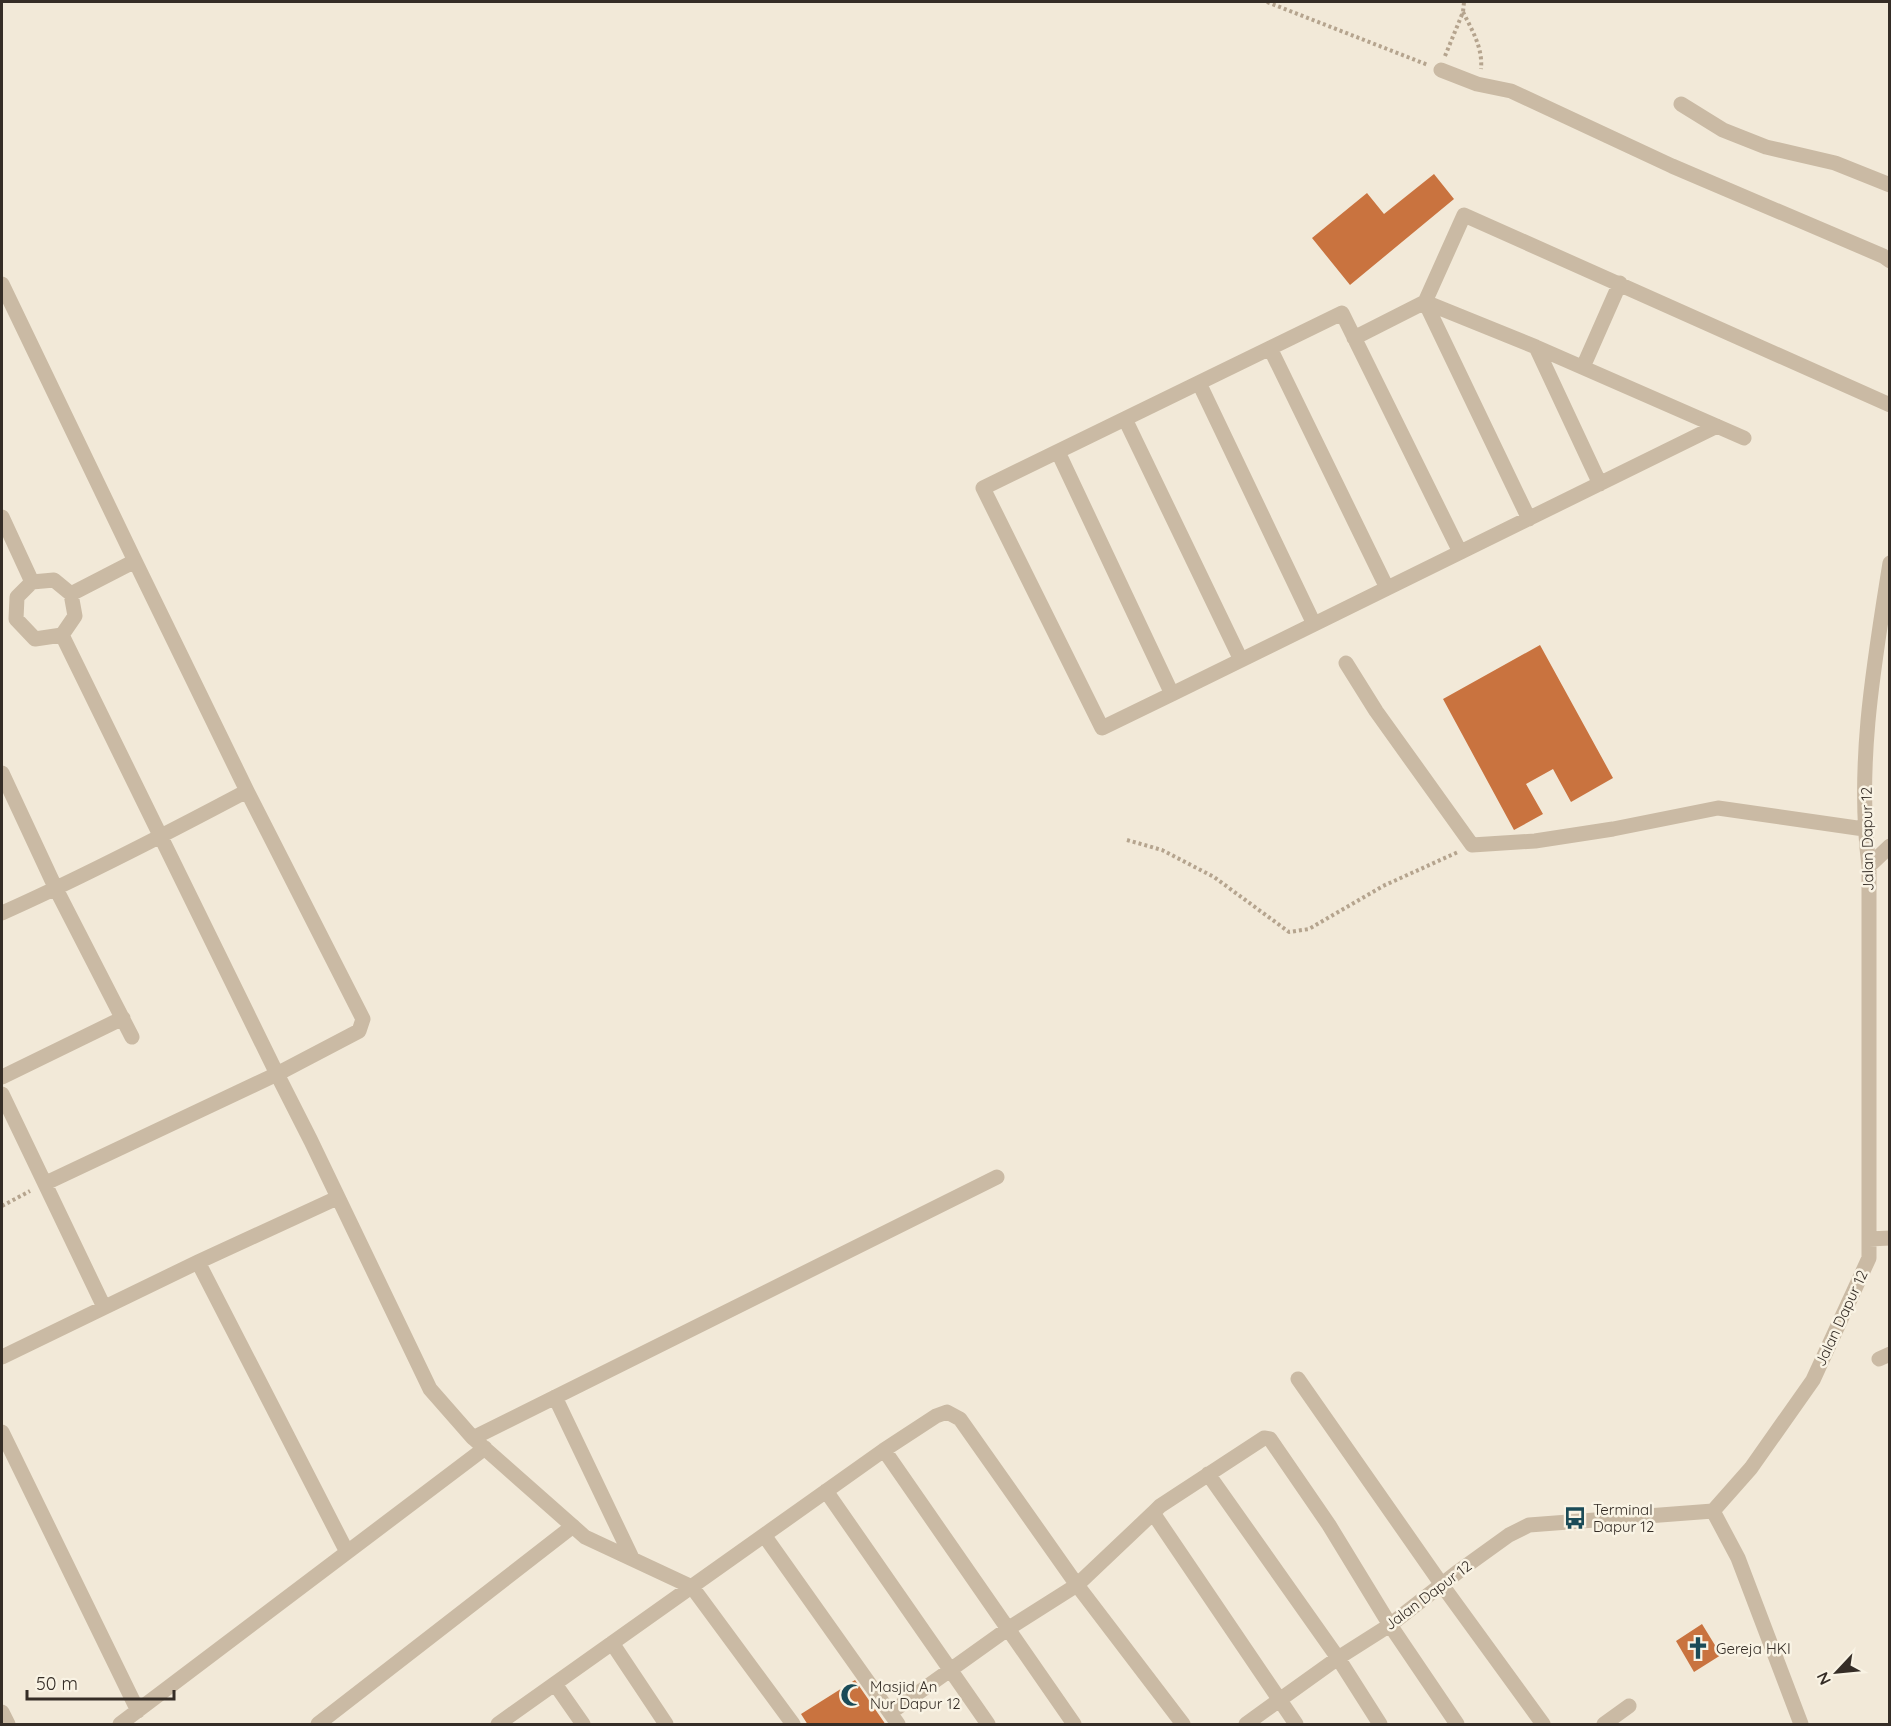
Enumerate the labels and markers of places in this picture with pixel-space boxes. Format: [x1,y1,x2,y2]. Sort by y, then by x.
place label: Terminal Dapur 12 [1593,1500,1654,1536]
bus stop icon: Terminal Dapur 12 [1562,1505,1588,1531]
church icon: Gereja HKI [1685,1635,1711,1661]
place label: Gereja HKI [1716,1639,1791,1658]
place label: Masjid An Nur Dapur 12 [870,1677,961,1713]
mosque icon: Masjid An Nur Dapur 12 [839,1682,865,1708]

